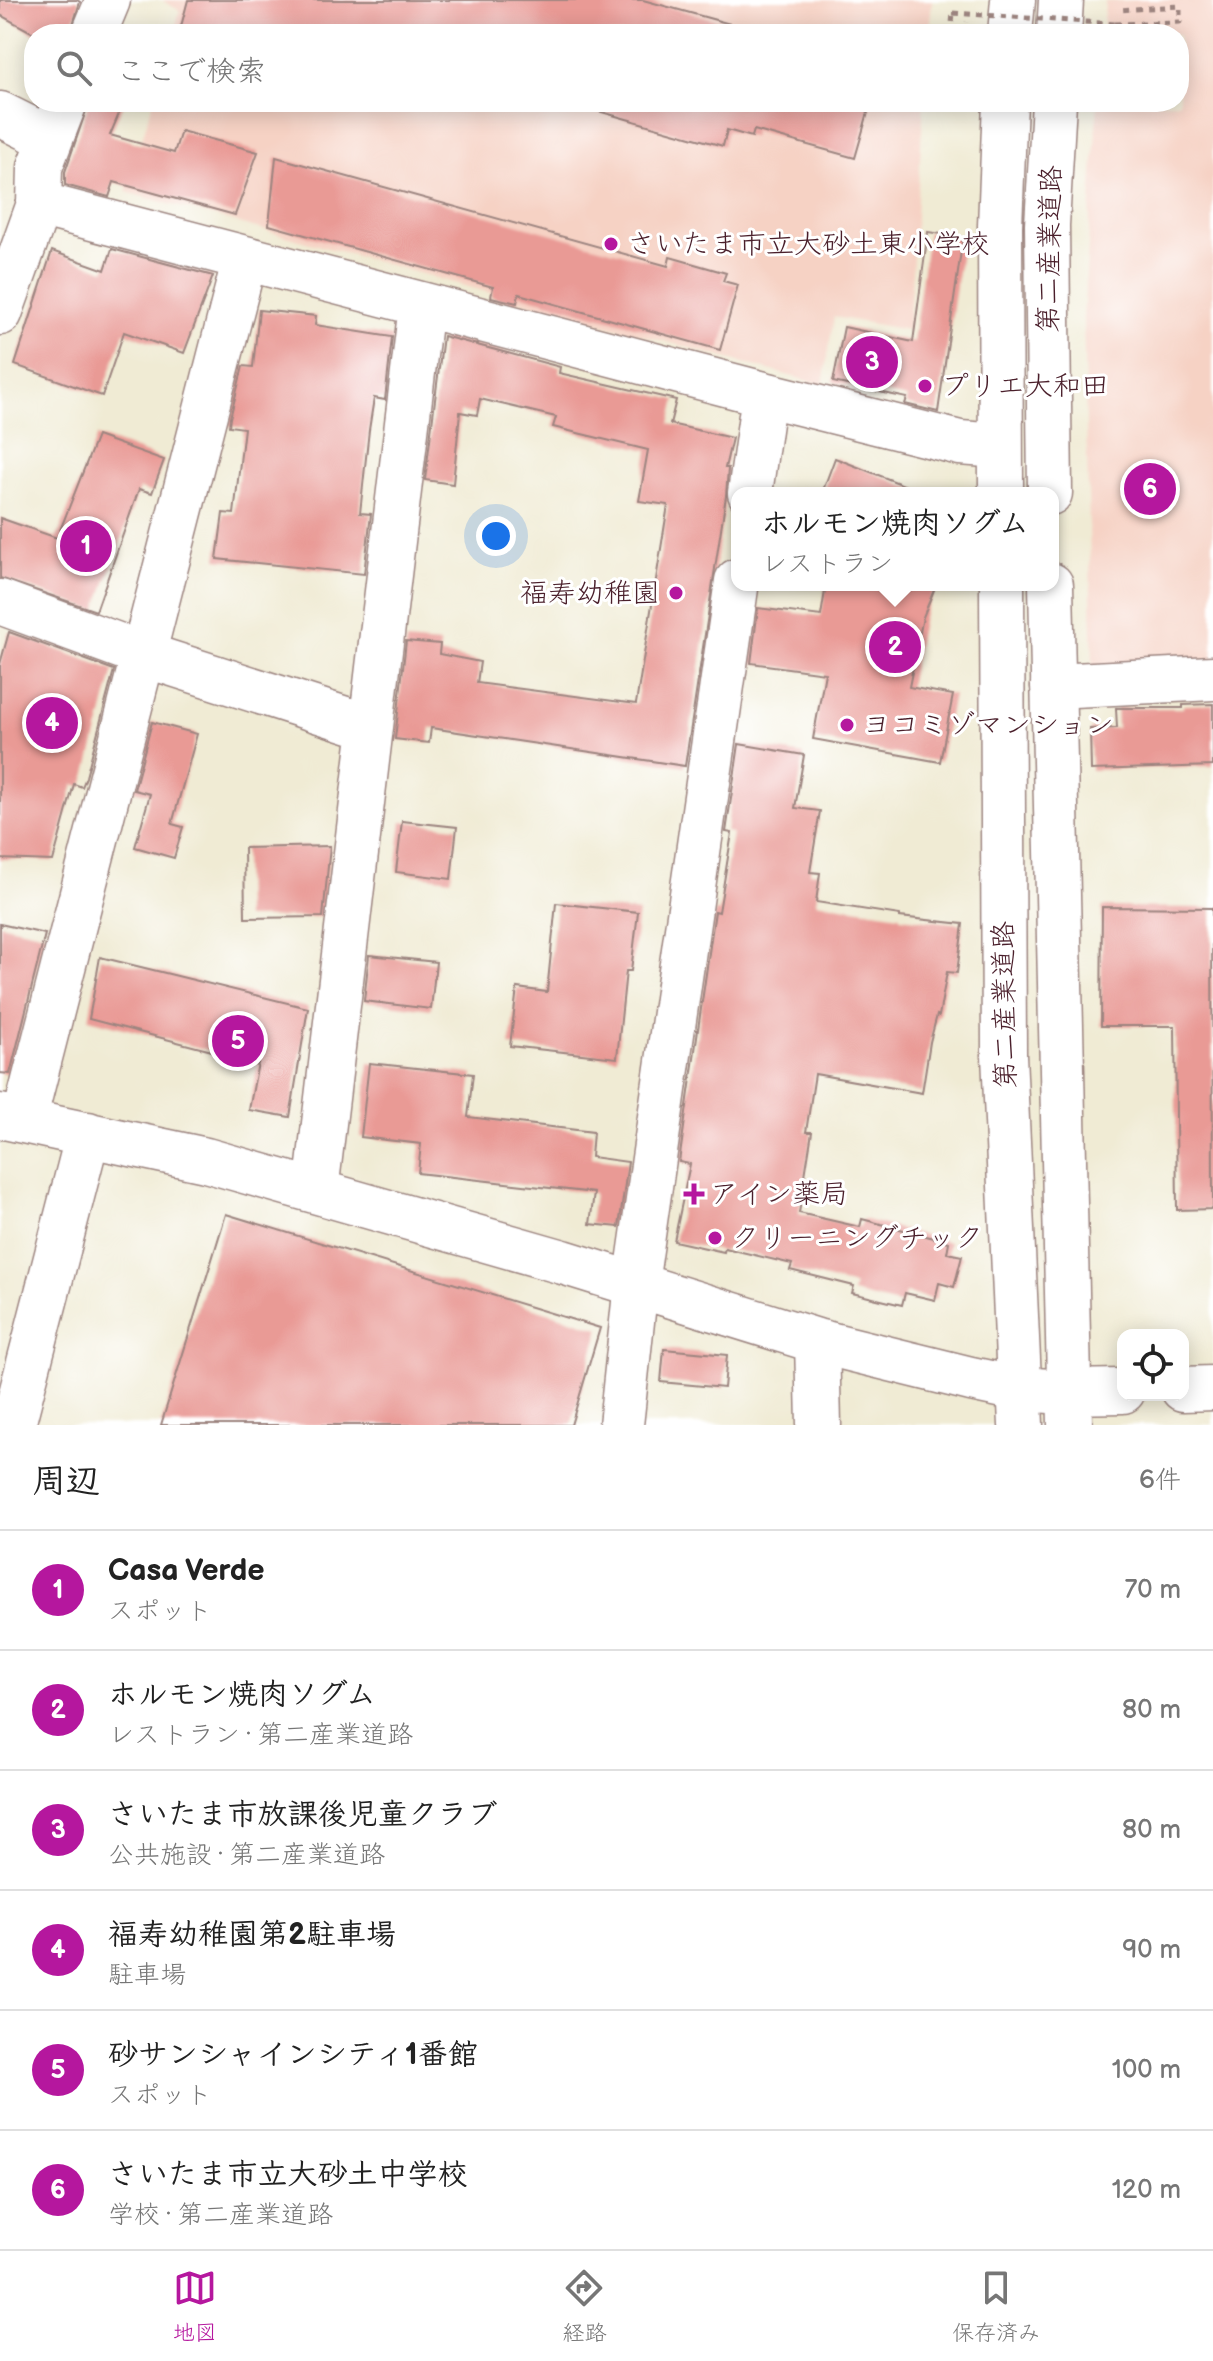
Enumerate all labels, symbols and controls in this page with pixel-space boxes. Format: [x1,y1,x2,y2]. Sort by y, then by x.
search box [24,24,1189,112]
icon: search [52,46,96,90]
text: ここで検索 [116,54,266,90]
street label: 第二産業道路 [1032,165,1068,333]
place label: さいたま市立大砂土東小学校 [627,228,990,261]
marker: さいたま市立大砂土東小学校 [602,235,620,253]
pin: 3 [846,332,898,392]
place label: プリエ大和田 [941,370,1109,403]
marker: プリエ大和田 [916,377,934,395]
pin: 6 [1124,459,1176,519]
popup [731,487,1059,591]
text: ホルモン焼肉ソグム [761,506,1029,542]
pin: 1 [60,516,112,576]
your location [476,516,516,556]
text: レストラン [761,549,893,580]
place label: 福寿幼稚園 [520,577,660,610]
marker: 福寿幼稚園 [667,584,685,602]
pin: 2 [869,617,921,677]
pin: 4 [26,693,78,753]
place label: ヨコミゾマンション [863,709,1114,742]
marker: ヨコミゾマンション [838,716,856,734]
street label: 第二産業道路 [987,921,1023,1089]
pin: 5 [212,1011,264,1071]
place label: アイン薬局 [710,1178,848,1211]
marker: アイン薬局 [685,1185,703,1203]
place label: クリーニングチック [731,1222,983,1255]
marker: クリーニングチック [706,1229,724,1247]
map controls [1117,1329,1189,1401]
button: locate [1117,1329,1189,1401]
text: 周辺 [32,1461,100,1502]
text: 6件 [1139,1465,1181,1496]
text: Casa Verde [108,1553,265,1589]
text: 1 [53,1575,63,1606]
text: 70 m [1124,1575,1181,1606]
text: スポット [108,1596,212,1627]
text: ホルモン焼肉ソグム [108,1677,376,1713]
text: 2 [50,1695,66,1726]
text: 80 m [1122,1695,1181,1726]
text: レストラン · 第二産業道路 [108,1720,413,1751]
text: さいたま市放課後児童クラブ [108,1797,497,1833]
text: 3 [50,1815,66,1846]
text: 80 m [1122,1815,1181,1846]
text: 公共施設 · 第二産業道路 [108,1840,385,1871]
text: 福寿幼稚園第2駐車場 [108,1917,396,1953]
text: 4 [50,1935,66,1966]
text: 90 m [1122,1935,1181,1966]
text: 駐車場 [108,1960,186,1991]
text: 砂サンシャインシティ1番館 [108,2037,478,2073]
text: 5 [50,2055,66,2086]
text: 100 m [1112,2055,1181,2086]
text: スポット [108,2080,212,2111]
text: さいたま市立大砂土中学校 [108,2157,467,2193]
text: 6 [50,2175,66,2206]
text: 120 m [1112,2175,1181,2206]
text: 学校 · 第二産業道路 [108,2200,333,2231]
tab: 地図 [173,2266,217,2347]
tab: 経路 [562,2266,606,2347]
tab: 保存済み [952,2266,1040,2347]

